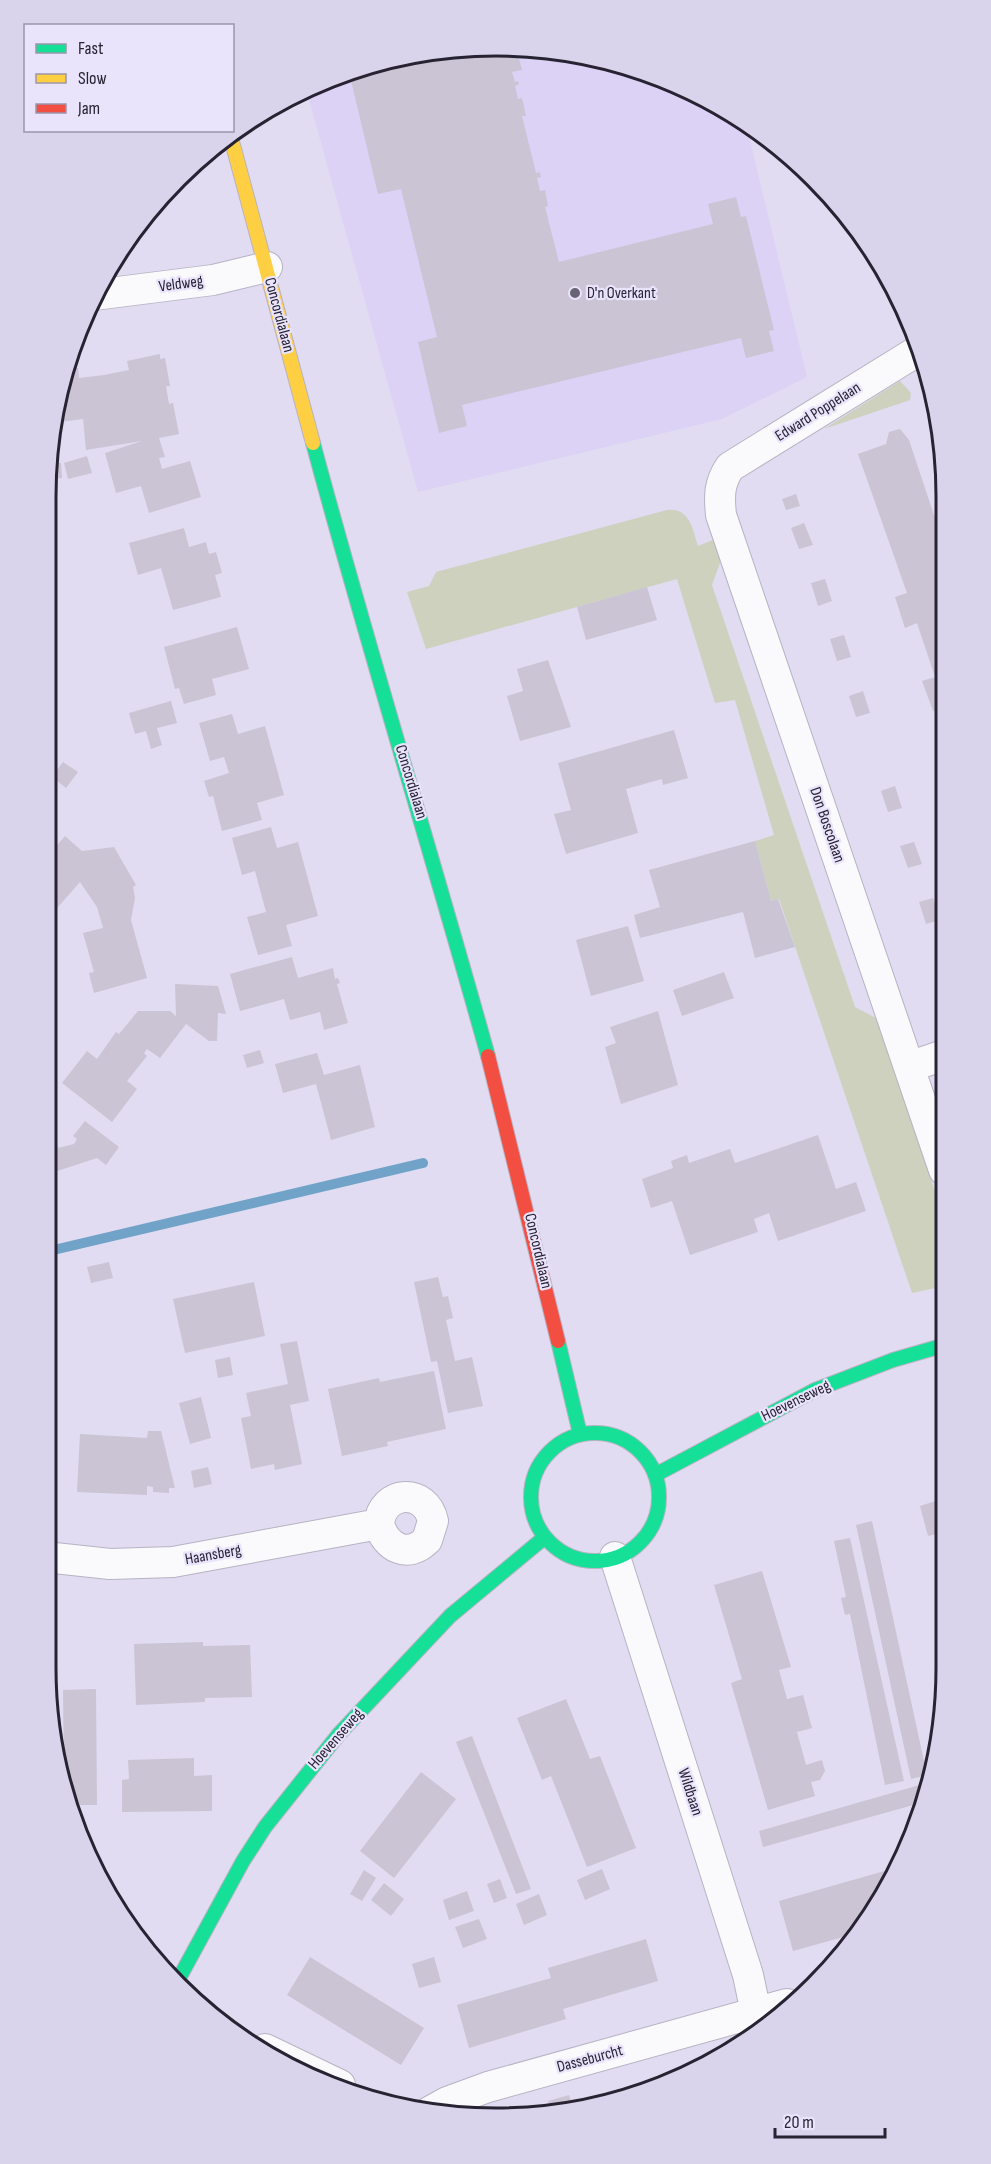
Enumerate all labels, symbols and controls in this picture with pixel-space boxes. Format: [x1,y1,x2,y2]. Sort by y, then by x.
legend [24,24,234,132]
text: Fast [78,38,104,59]
text: Slow [78,68,107,89]
text: Jam [77,98,100,119]
street label: Veldweg [158,271,204,297]
street label: Concordialaan [260,276,298,354]
place label: D'n Overkant [587,284,656,303]
marker: D'n Overkant [568,286,582,300]
street label: Edward Poppelaan [772,378,864,446]
street label: Concordialaan [391,743,431,821]
street label: Don Boscolaan [805,785,849,865]
street label: Concordialaan [520,1212,556,1290]
street label: Hoevenseweg [758,1376,834,1426]
street label: Haansberg [183,1541,243,1569]
street label: Hoevenseweg [304,1705,368,1773]
street label: Wildbaan [673,1766,707,1818]
street label: Dasseburcht [555,2041,625,2077]
scale bar [775,2101,884,2139]
text: 20 m [784,2112,814,2133]

